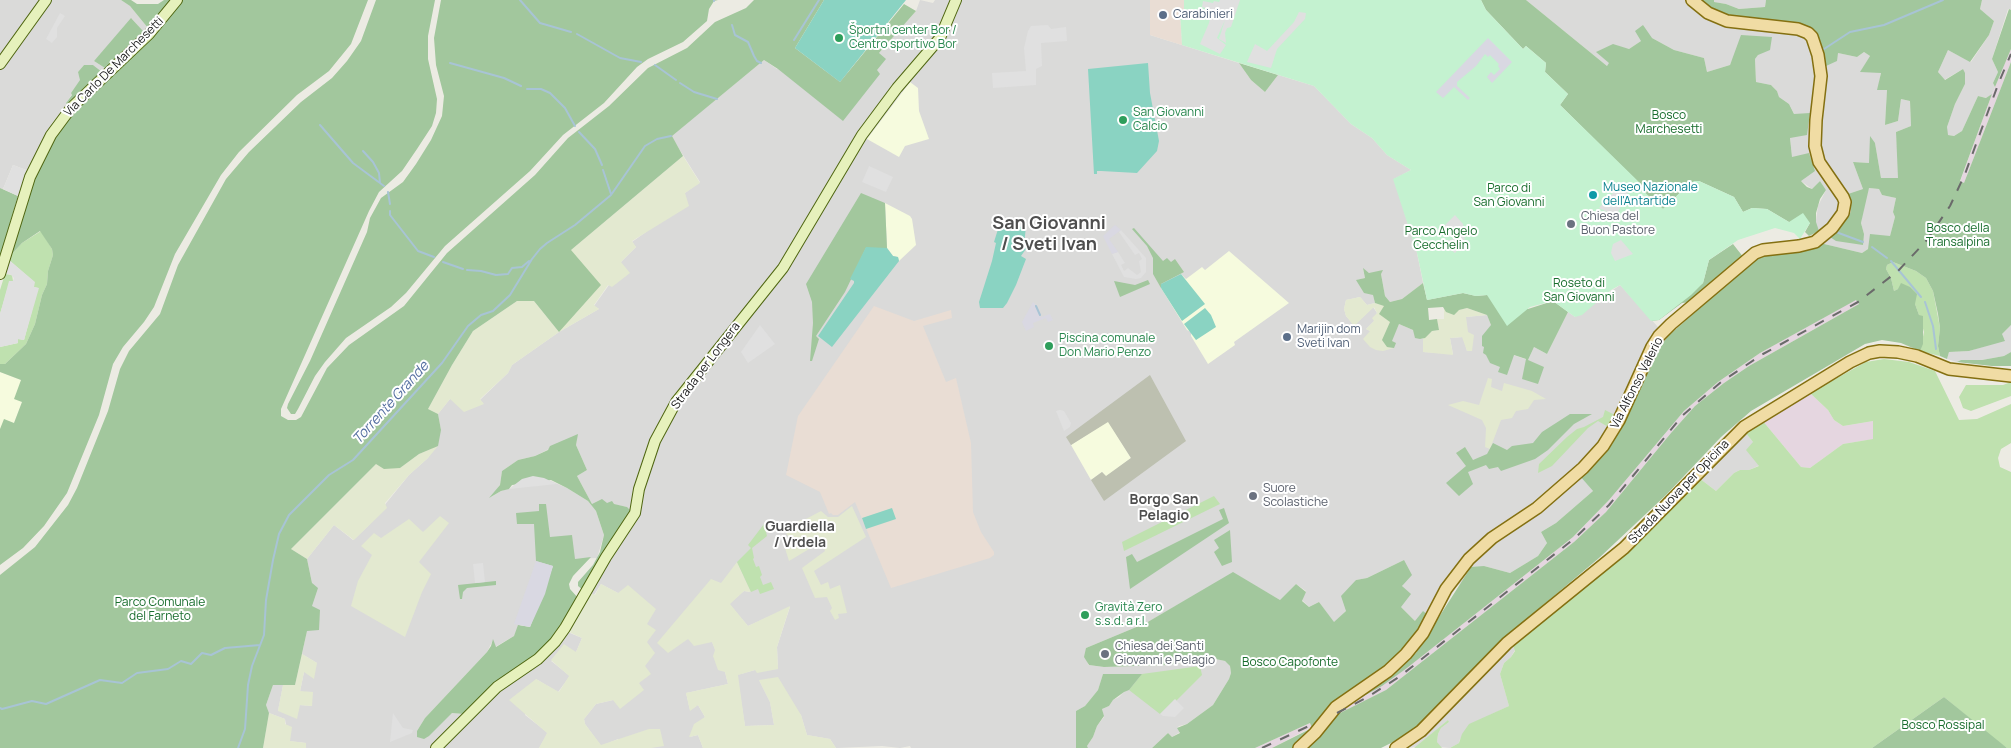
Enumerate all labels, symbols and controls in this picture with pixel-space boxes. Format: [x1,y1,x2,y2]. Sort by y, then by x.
place label: Carabinieri [1173,8,1233,22]
marker: Carabinieri [1157,9,1169,21]
street label: Via Carlo De Marchesetti [61,14,167,120]
place label: Športni center Bor / Centro sportivo Bor [849,24,957,52]
marker: Športni center Bor / Centro sportivo Bor [833,32,845,44]
place label: San Giovanni Calcio [1133,106,1204,134]
park label: Bosco Marchesetti [1636,109,1702,137]
marker: San Giovanni Calcio [1117,114,1129,126]
place label: Museo Nazionale dell'Antartide [1603,181,1698,209]
park label: Parco di San Giovanni [1473,182,1545,210]
marker: Museo Nazionale dell'Antartide [1587,189,1599,201]
place label: Chiesa del Buon Pastore [1581,210,1655,238]
district label: San Giovanni / Sveti Ivan [992,213,1106,255]
marker: Chiesa del Buon Pastore [1565,218,1577,230]
park label: Bosco della Transalpina [1926,222,1990,250]
park label: Parco Angelo Cecchelin [1405,225,1477,253]
park label: Roseto di San Giovanni [1543,277,1615,305]
street label: Strada per Longera [669,320,743,412]
place label: Marijin dom Sveti Ivan [1297,323,1361,351]
marker: Marijin dom Sveti Ivan [1281,331,1293,343]
place label: Piscina comunale Don Mario Penzo [1059,332,1155,360]
street label: Via Alfonso Valerio [1608,335,1666,431]
marker: Piscina comunale Don Mario Penzo [1043,340,1055,352]
water label: Torrente Grande [350,358,432,448]
street label: Strada Nuova per Opicina [1626,437,1732,547]
place label: Suore Scolastiche [1263,482,1328,510]
marker: Suore Scolastiche [1247,490,1259,502]
district label: Borgo San Pelagio [1130,492,1198,524]
district label: Guardiella / Vrdela [765,519,835,552]
park label: Parco Comunale del Farneto [115,596,205,624]
place label: Gravità Zero s.s.d. a r.l. [1095,601,1162,629]
marker: Gravità Zero s.s.d. a r.l. [1079,609,1091,621]
place label: Chiesa dei Santi Giovanni e Pelagio [1115,640,1215,668]
marker: Chiesa dei Santi Giovanni e Pelagio [1099,648,1111,660]
park label: Bosco Capofonte [1242,656,1338,670]
park label: Bosco Rossipal [1901,719,1985,733]

